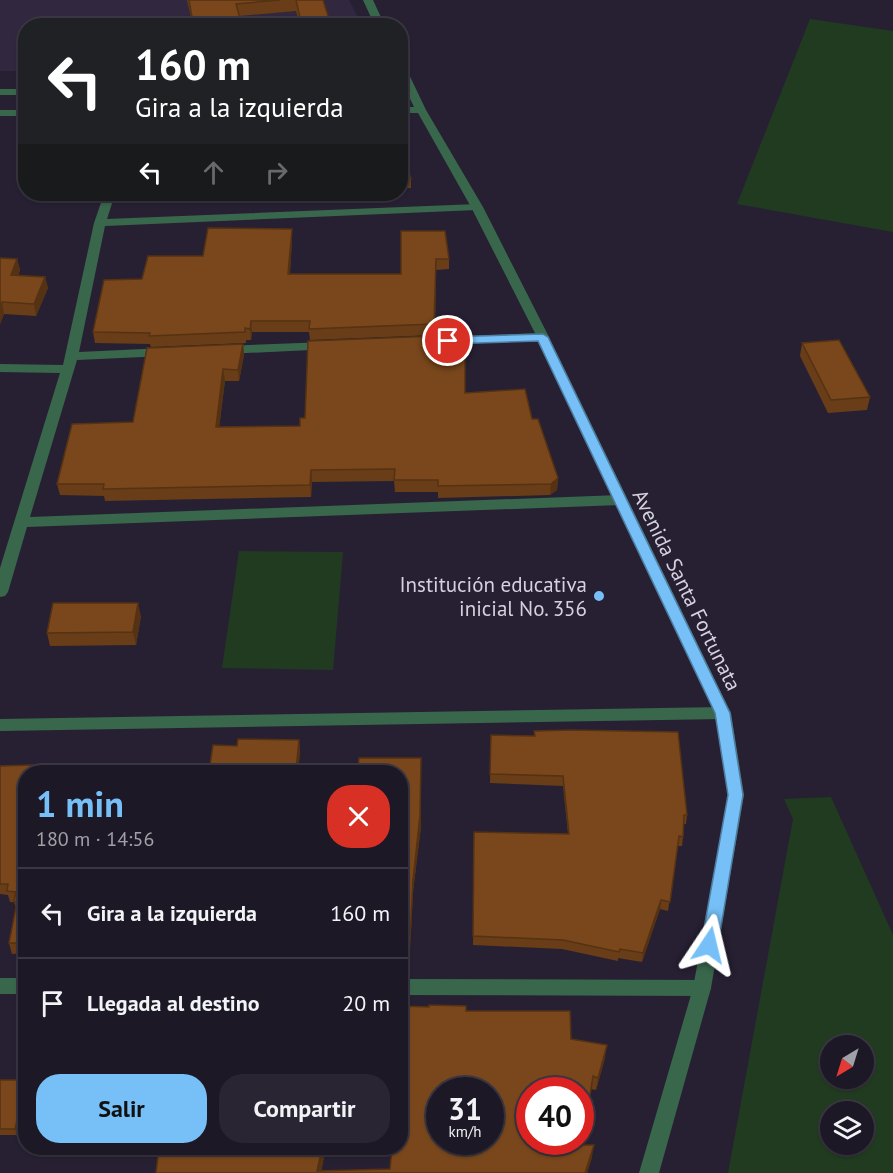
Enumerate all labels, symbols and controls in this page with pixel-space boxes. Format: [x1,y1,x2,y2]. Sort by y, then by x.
text: 160 m [135,37,251,92]
icon: left [36,42,114,120]
text: Gira a la izquierda [135,90,344,124]
icon: left [134,156,167,189]
icon: ahead [197,156,230,189]
icon: right [260,156,293,189]
pin [422,315,473,366]
icon: arrive [431,324,464,357]
street label: Avenida Santa Fortunata [627,485,747,695]
place label: Institución educativa inicial No. 356 [399,571,587,622]
marker: Institución educativa inicial No. 356 [592,589,606,603]
text: 1 min [36,780,124,827]
button: close [327,785,390,848]
text: 180 m · 14:56 [36,826,154,852]
icon: left [36,897,69,930]
text: Gira a la izquierda [87,899,257,927]
text: 160 m [330,899,390,927]
position arrow [677,913,741,977]
icon: arrive [36,987,69,1020]
text: Llegada al destino [87,989,260,1017]
text: 20 m [342,989,390,1017]
north arrow [820,1035,874,1089]
map controls [820,1035,874,1155]
button: Salir [36,1074,207,1143]
button: Compartir [219,1074,390,1143]
speed limit sign: 40 [516,1077,594,1155]
text: 31 [448,1089,482,1128]
button: layers [820,1101,874,1155]
text: km/h [449,1122,481,1141]

